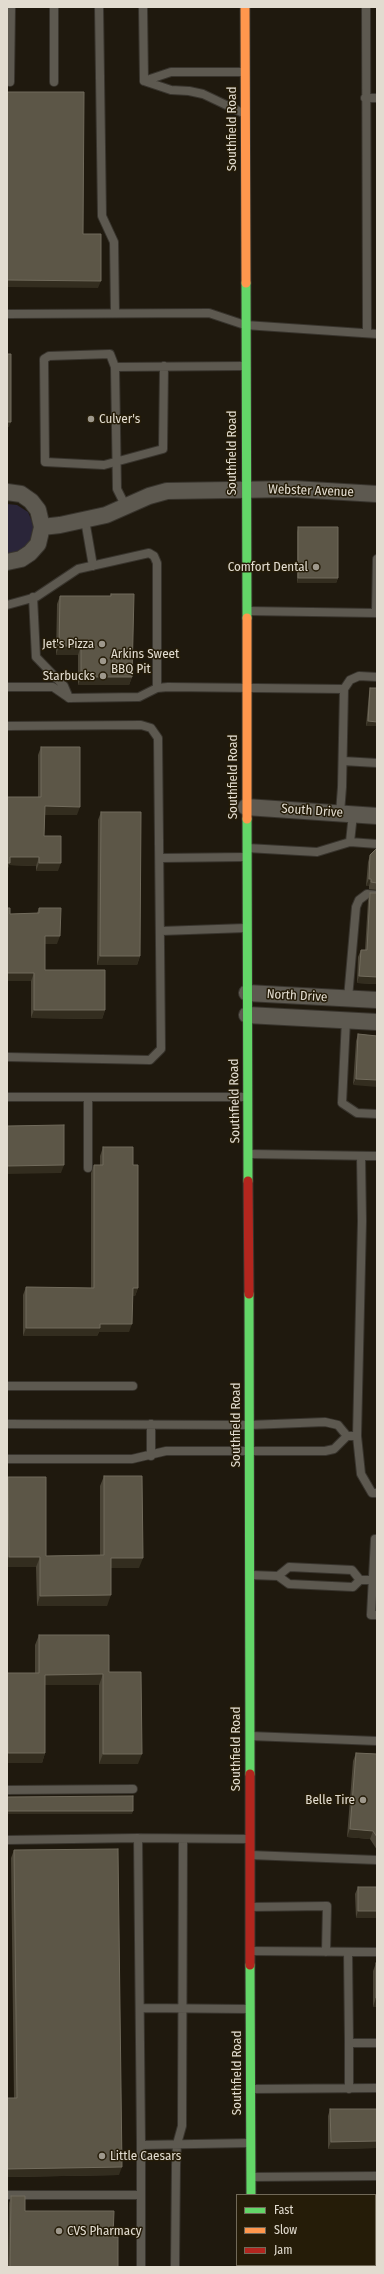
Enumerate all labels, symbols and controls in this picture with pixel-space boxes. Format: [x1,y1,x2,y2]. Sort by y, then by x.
street label: Southfield Road [224,87,240,171]
place label: Culver's [99,411,140,427]
street label: Southfield Road [224,411,240,495]
marker: Culver's [86,414,96,424]
street label: Webster Avenue [268,482,354,500]
place label: Comfort Dental [228,559,308,575]
marker: Comfort Dental [311,562,321,572]
place label: Jet's Pizza [42,636,94,652]
marker: Jet's Pizza [97,639,107,649]
place label: Arkins Sweet BBQ Pit [111,646,179,677]
marker: Arkins Sweet BBQ Pit [98,656,108,666]
place label: Starbucks [43,668,95,684]
marker: Starbucks [98,671,108,681]
street label: Southfield Road [225,735,241,819]
street label: South Drive [281,801,343,821]
street label: North Drive [266,987,328,1005]
street label: Southfield Road [226,1058,244,1144]
street label: Southfield Road [228,1383,244,1467]
street label: Southfield Road [228,1707,244,1791]
place label: Belle Tire [305,1792,355,1808]
marker: Belle Tire [358,1795,368,1805]
street label: Southfield Road [229,2031,245,2115]
place label: Little Caesars [110,2148,181,2164]
marker: Little Caesars [97,2151,107,2161]
legend [236,2194,376,2266]
text: Fast [274,2203,293,2217]
place label: CVS Pharmacy [67,2223,142,2239]
text: Slow [274,2223,297,2237]
marker: CVS Pharmacy [54,2226,64,2236]
text: Jam [274,2243,292,2257]

